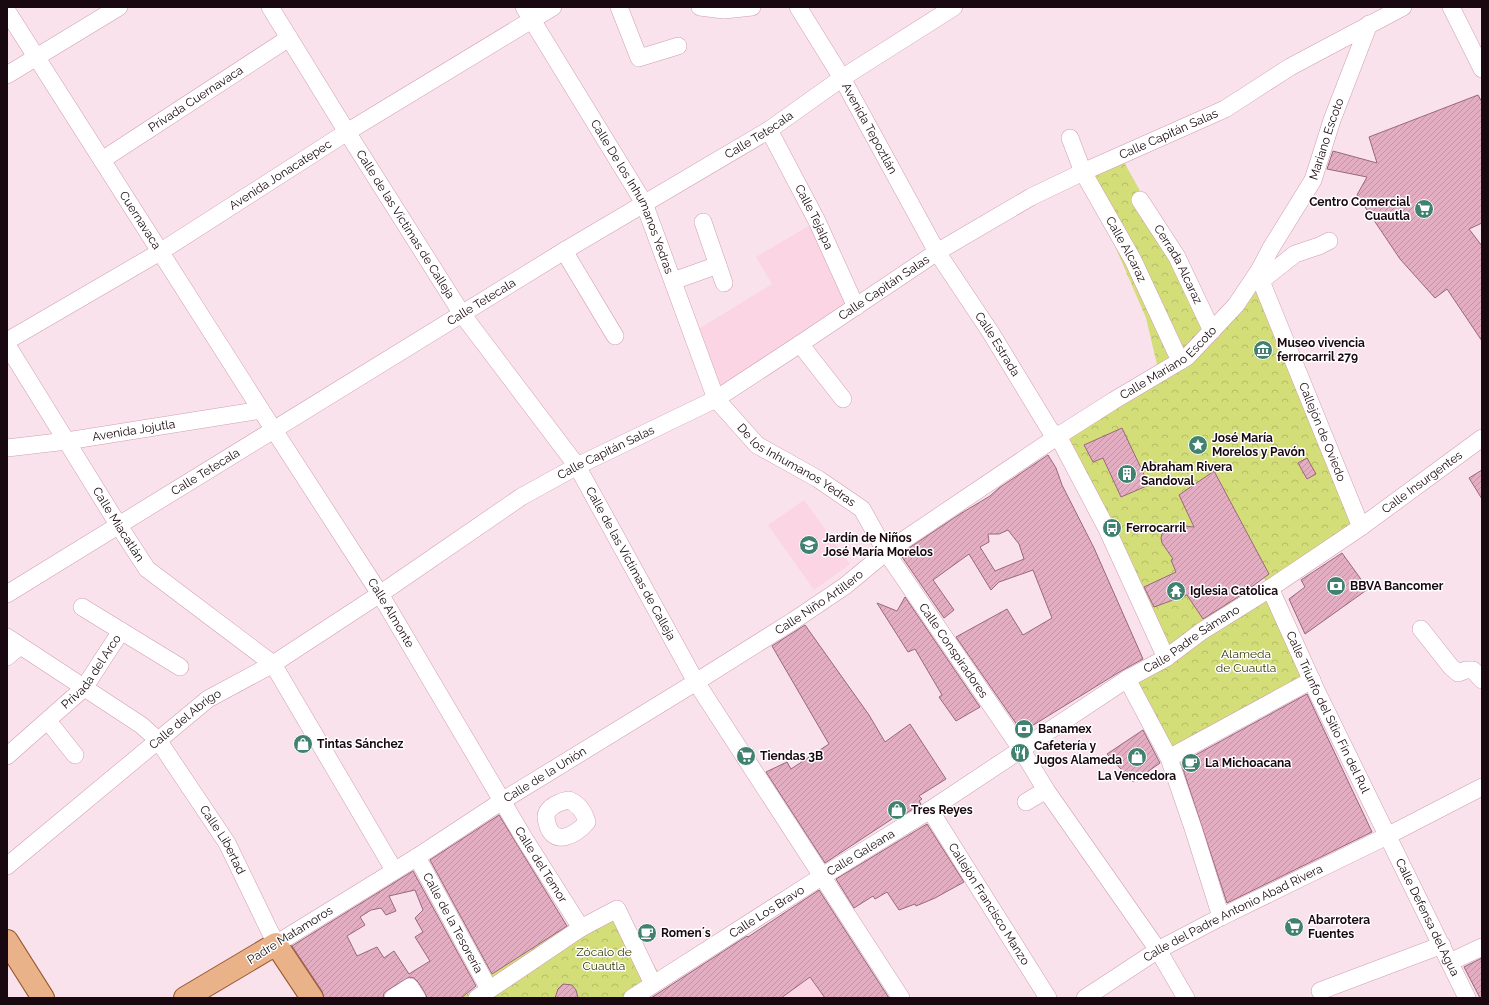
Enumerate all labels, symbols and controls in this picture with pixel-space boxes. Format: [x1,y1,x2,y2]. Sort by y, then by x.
street label: Privada Cuernavaca [146,63,246,135]
street label: Avenida Tepoztlán [839,81,900,176]
street label: Mariano Escoto [1306,96,1347,182]
street label: Calle Capitán Salas [1117,106,1220,162]
street label: Calle Tetecala [722,108,796,162]
street label: Calle De los Inhumanos Yedras [588,117,676,276]
street label: Avenida Jonacatepec [227,137,334,213]
street label: Calle de las Víctimas de Calleja [353,147,457,301]
street label: Calle Tejalpa [792,182,836,252]
street label: Cuernavaca [117,189,164,252]
place label: Centro Comercial Cuautla [1309,195,1410,223]
supermarket icon: Centro Comercial Cuautla [1413,198,1435,220]
street label: Calle Alcaraz [1103,214,1149,284]
street label: Cerrada Alcaraz [1151,222,1205,306]
street label: Calle Capitán Salas [836,252,932,323]
street label: Calle Tetecala [444,276,518,328]
street label: Calle Estrada [972,309,1023,379]
street label: Calle Mariano Escoto [1117,323,1219,402]
place label: Museo vivencia ferrocarril 279 [1277,336,1365,364]
museum icon: Museo vivencia ferrocarril 279 [1252,339,1274,361]
street label: Callejón de Oviedo [1296,380,1349,483]
street label: Avenida Jojutla [91,417,176,444]
street label: De los Inhumanos Yedras [734,421,858,510]
street label: Calle Capitán Salas [555,423,657,482]
place label: José María Morelos y Pavón [1212,431,1305,459]
place icon: José María Morelos y Pavón [1187,434,1209,456]
street label: Calle Tetecala [169,445,242,498]
street label: Calle Insurgentes [1379,448,1465,516]
place label: Abraham Rivera Sandoval [1141,460,1233,488]
building icon: Abraham Rivera Sandoval [1116,463,1138,485]
street label: Calle de las Víctimas de Calleja [583,484,679,643]
street label: Calle Miacatlán [90,485,147,564]
bus stop icon: Ferrocarril [1101,517,1123,539]
place label: Ferrocarril [1126,521,1186,535]
place label: Jardín de Niños José María Morelos [823,531,933,559]
school or university icon: Jardín de Niños José María Morelos [798,534,820,556]
street label: Calle Niño Artillero [772,567,866,637]
bank icon: BBVA Bancomer [1325,575,1347,597]
street label: Calle Almonte [365,576,417,650]
place label: BBVA Bancomer [1350,579,1444,593]
temple icon: Iglesia Catolica [1165,580,1187,602]
place label: Iglesia Catolica [1190,584,1278,598]
street label: Calle Conspiradores [916,600,991,701]
street label: Calle Padre Sámano [1141,602,1242,676]
street label: Calle Triunfo del Sitio Fin del Rul [1283,629,1373,796]
street label: Privada del Arco [59,632,124,712]
park label: Alameda de Cuautla [1216,647,1276,675]
street label: Calle del Abrigo [146,686,224,752]
bank icon: Banamex [1013,718,1035,740]
place label: Banamex [1038,722,1092,736]
shop icon: Tintas Sánchez [292,733,314,755]
place label: Tintas Sánchez [317,737,404,751]
place label: Cafetería y Jugos Alameda [1034,739,1122,767]
restaurant icon: Cafetería y Jugos Alameda [1009,742,1031,764]
street label: Calle de la Unión [501,744,589,805]
supermarket icon: Tiendas 3B [735,745,757,767]
shop icon: La Vencedora [1126,746,1148,768]
place label: Tiendas 3B [760,749,823,763]
cafe icon: La Michoacana [1180,752,1202,774]
place label: La Michoacana [1205,756,1291,770]
place label: La Vencedora [1098,769,1176,783]
shop icon: Tres Reyes [886,799,908,821]
street label: Calle Libertad [197,803,248,877]
place label: Tres Reyes [911,803,973,817]
street label: Calle del Temor [512,824,570,906]
street label: Calle Galeana [824,826,897,879]
street label: Callejón Francisco Manzo [946,840,1032,968]
street label: Calle Defensa del Agua [1393,856,1462,978]
street label: Calle del Padre Antonio Abad Rivera [1141,861,1325,965]
street label: Calle de la Tesorería [420,870,486,975]
street label: Calle Los Bravo [727,883,807,941]
street label: Padre Matamoros [245,903,336,967]
place label: Abarrotera Fuentes [1308,913,1370,941]
supermarket icon: Abarrotera Fuentes [1283,916,1305,938]
cafe icon: Romen´s [636,922,658,944]
place label: Romen´s [661,926,711,940]
park label: Zócalo de Cuautla [576,945,632,973]

